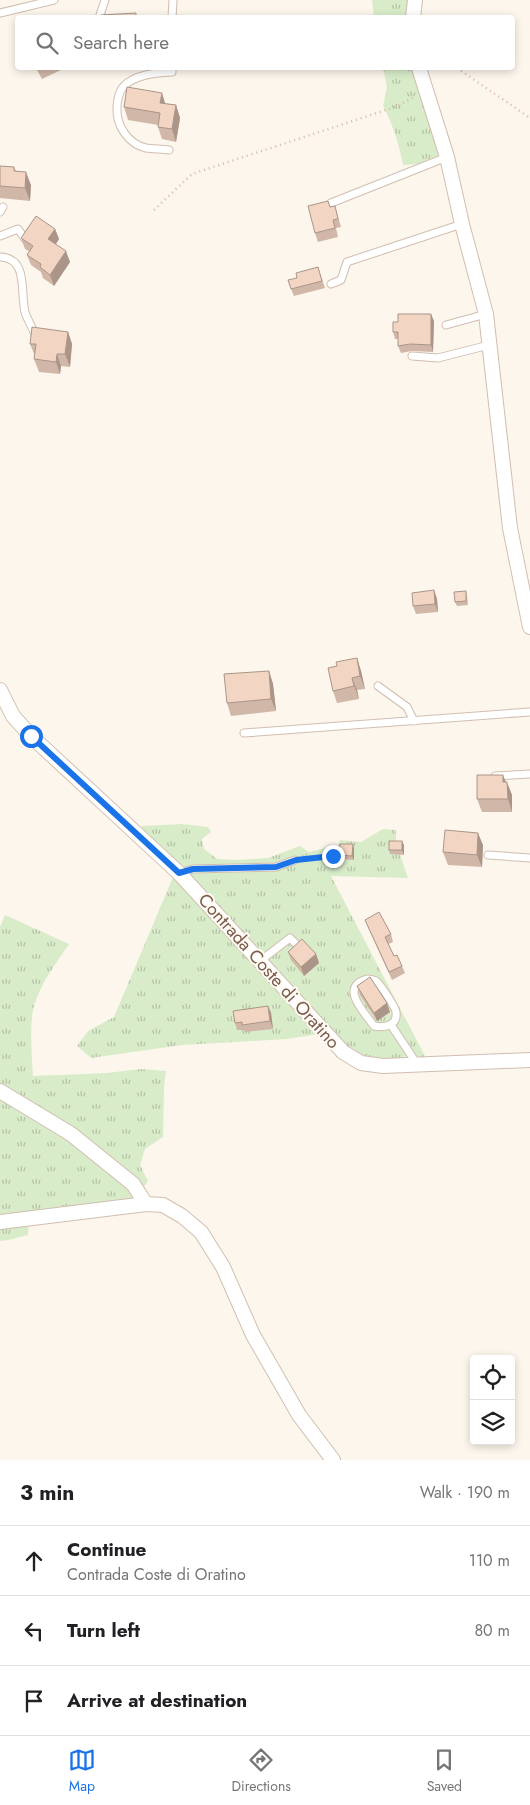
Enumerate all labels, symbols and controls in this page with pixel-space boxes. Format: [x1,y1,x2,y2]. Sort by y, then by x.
search box [15,15,515,70]
icon: search [33,29,61,57]
text: Search here [73,29,169,56]
route start [20,725,43,748]
route end [322,845,345,868]
street label: Contrada Coste di Oratino [192,888,346,1055]
map controls [470,1355,515,1445]
button: locate [470,1355,515,1400]
button: layers [470,1400,515,1445]
text: 3 min [20,1478,74,1508]
text: Walk · 190 m [420,1481,510,1504]
text: Continue [67,1536,146,1563]
icon: ahead [20,1547,48,1575]
text: 110 m [469,1549,510,1572]
text: Contrada Coste di Oratino [67,1563,246,1586]
icon: left [20,1617,48,1645]
text: Turn left [67,1617,140,1644]
text: 80 m [474,1619,510,1642]
icon: arrive [20,1687,48,1715]
text: Arrive at destination [67,1687,247,1714]
tab: Map [68,1746,96,1796]
tab: Directions [232,1746,291,1796]
tab: Saved [427,1746,462,1796]

